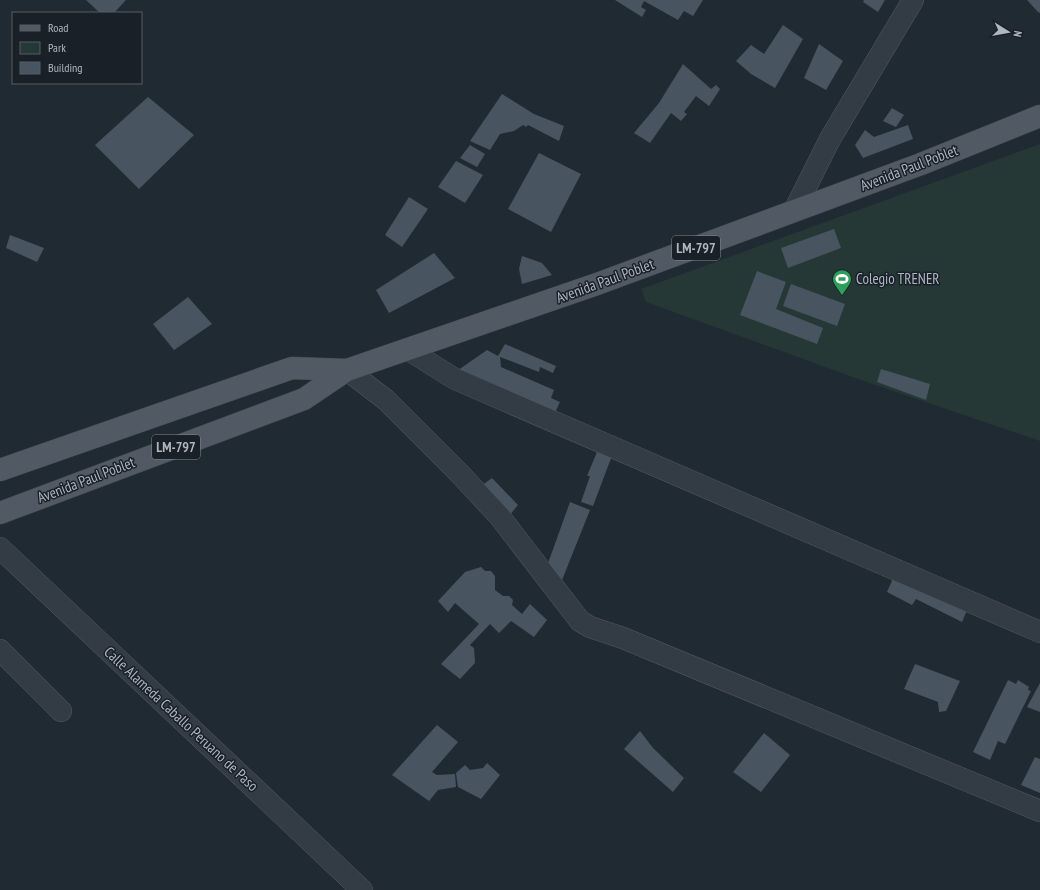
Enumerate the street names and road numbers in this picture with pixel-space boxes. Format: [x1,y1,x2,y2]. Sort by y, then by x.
street label: Avenida Paul Poblet [857,140,960,195]
road number: LM-797 [672,236,720,260]
street label: Avenida Paul Poblet [553,254,656,307]
road number: LM-797 [152,435,200,459]
street label: Avenida Paul Poblet [34,452,137,507]
street label: Calle Alameda Caballo Peruano de Paso [100,642,262,795]

